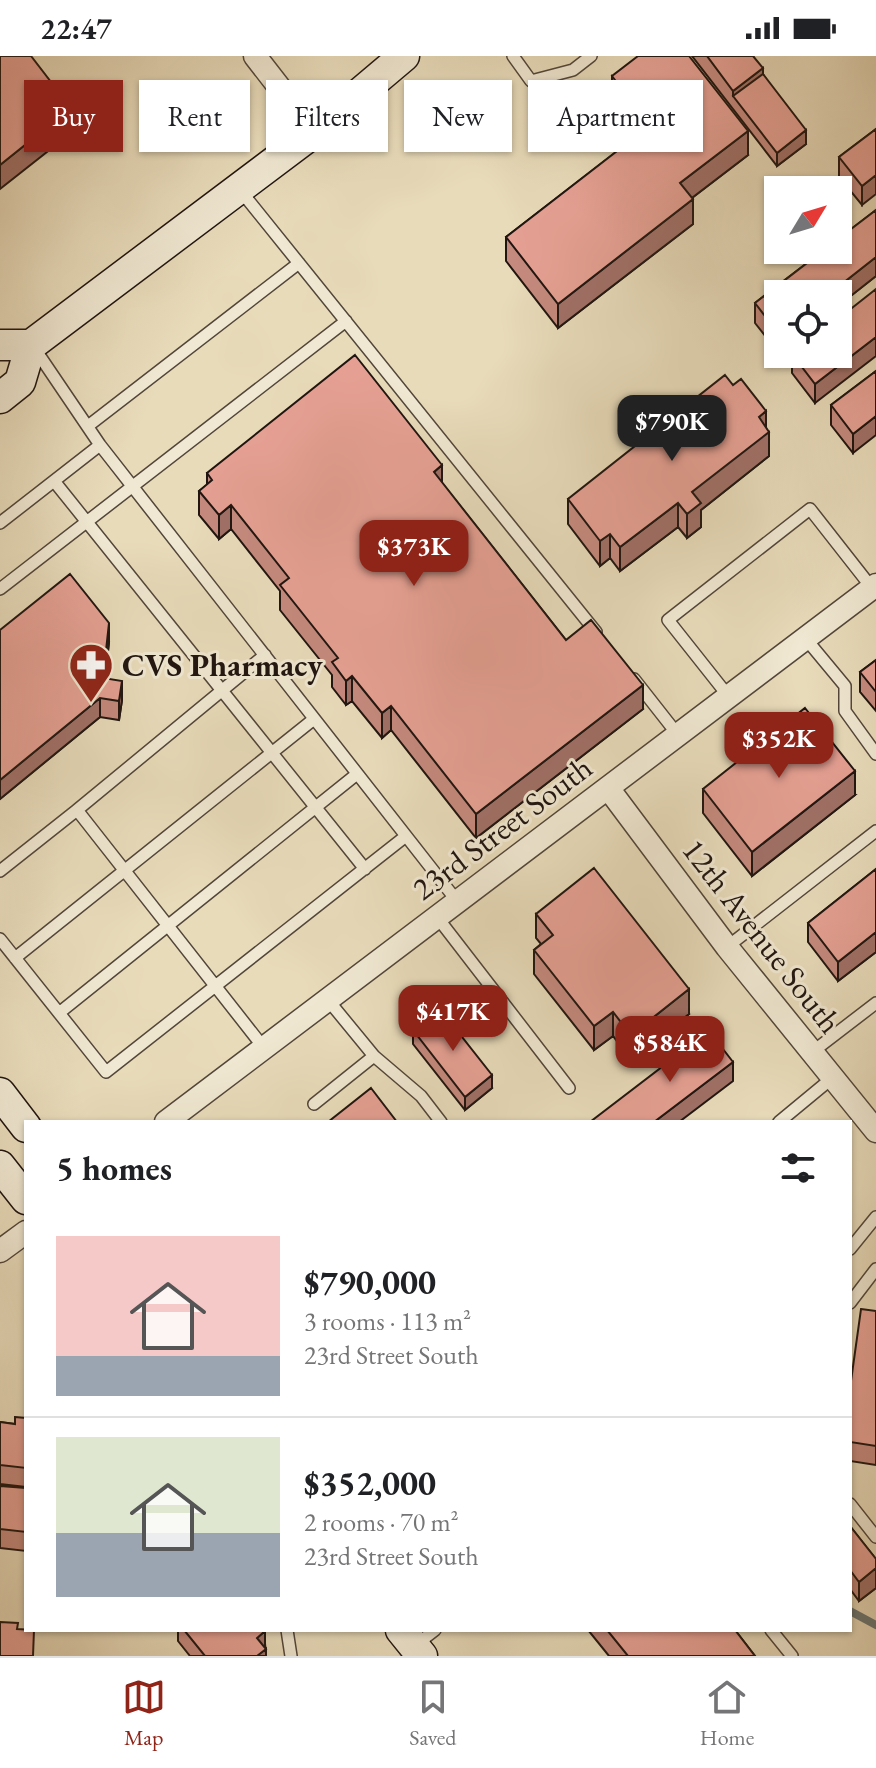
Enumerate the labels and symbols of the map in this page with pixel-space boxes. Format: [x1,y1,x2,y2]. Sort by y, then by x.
north arrow [764,176,852,264]
pin: $790K [616,395,728,463]
pin: $373K [358,520,470,588]
pharmacy icon: CVS Pharmacy [67,641,115,704]
place label: CVS Pharmacy [122,644,323,686]
pin: $352K [723,712,835,780]
street label: 23rd Street South [404,747,600,909]
street label: 12th Avenue South [673,830,851,1042]
pin: $417K [397,985,509,1053]
pin: $584K [614,1016,726,1084]

